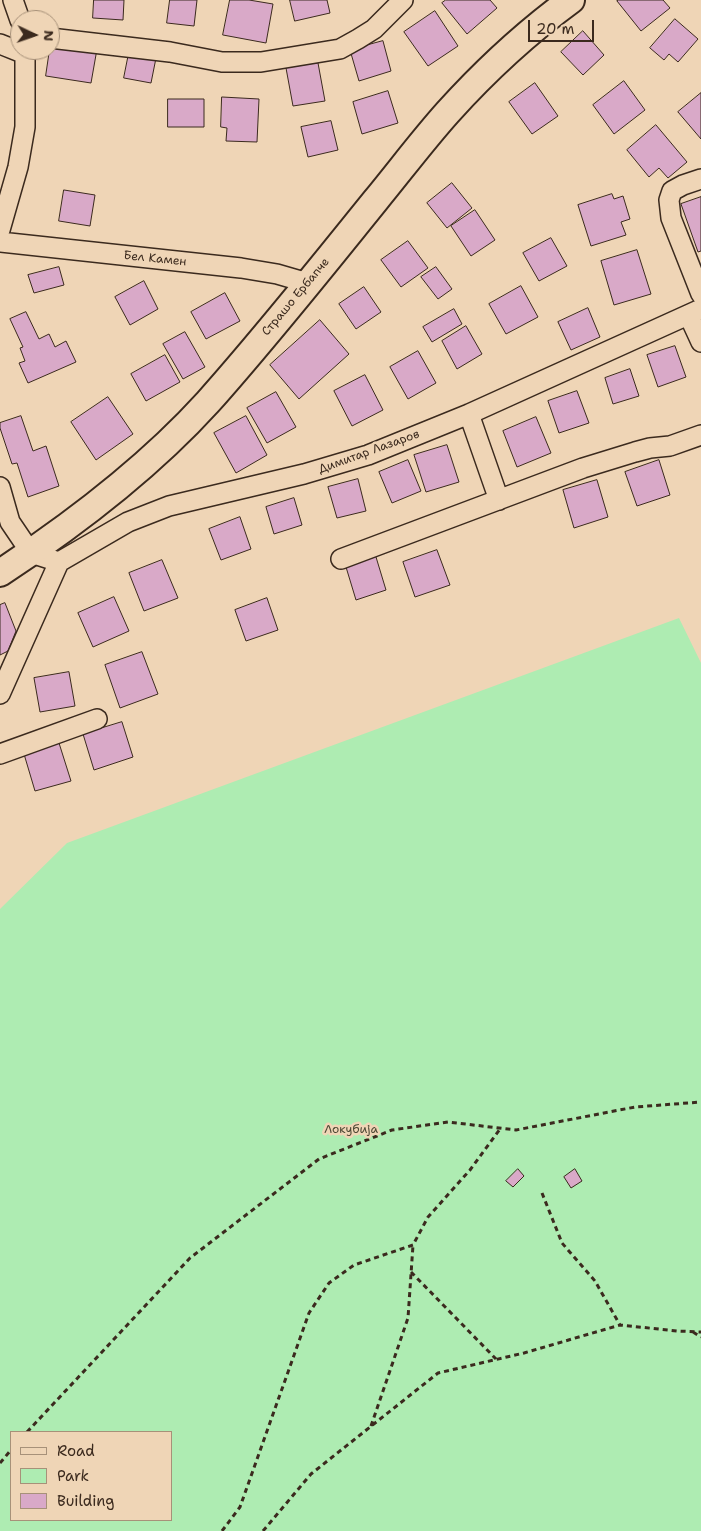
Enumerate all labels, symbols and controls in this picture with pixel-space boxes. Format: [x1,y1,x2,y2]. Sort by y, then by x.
north arrow [10,10,60,60]
scale bar [531,10,597,42]
text: 20 m [536,19,575,39]
text: N [40,30,58,42]
street label: Бел Камен [123,249,187,269]
street label: Страшо Ербапче [259,255,333,339]
street label: Димитар Лазаров [316,427,422,477]
park label: Локубија [324,1123,378,1137]
legend [10,1431,172,1521]
text: Road [57,1441,95,1461]
text: Park [57,1466,89,1486]
text: Building [57,1491,114,1511]

